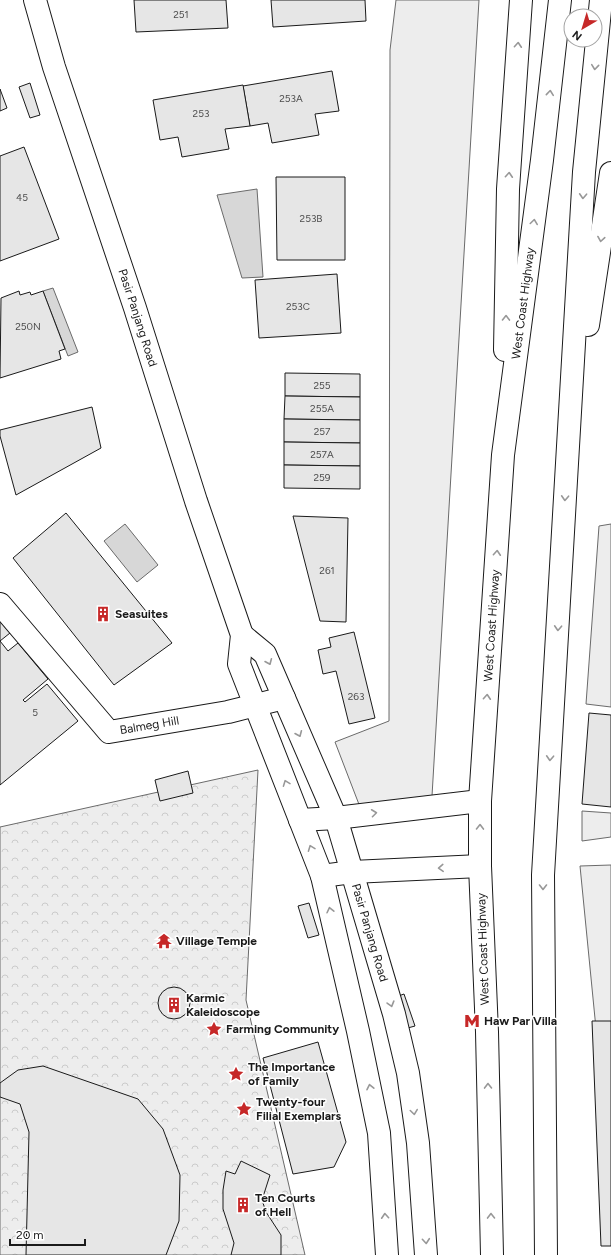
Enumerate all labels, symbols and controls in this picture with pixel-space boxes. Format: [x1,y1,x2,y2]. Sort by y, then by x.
house number: 251 [173,8,189,21]
north arrow [563,8,603,48]
text: N [570,28,585,43]
one-way arrow [514,42,523,48]
one-way arrow [590,64,599,70]
one-way arrow [545,90,554,96]
house number: 253A [279,92,303,105]
house number: 253 [193,107,209,120]
one-way arrow [505,171,514,178]
house number: 45 [16,191,28,204]
one-way arrow [578,193,587,199]
house number: 253B [300,212,322,225]
one-way arrow [529,219,538,226]
one-way arrow [597,236,606,242]
street label: West Coast Highway [509,246,537,360]
street label: Pasir Panjang Road [115,267,160,368]
house number: 253C [286,300,310,313]
one-way arrow [501,315,510,321]
house number: 250N [15,320,41,333]
house number: 255 [313,379,331,392]
house number: 255A [310,402,334,415]
house number: 257 [314,425,331,438]
house number: 257A [310,448,334,461]
house number: 259 [314,471,331,484]
one-way arrow [560,495,569,501]
one-way arrow [492,550,501,556]
house number: 261 [319,564,335,577]
street label: West Coast Highway [481,568,502,682]
building icon: Seasuites [94,605,112,623]
place label: Seasuites [115,607,168,621]
one-way arrow [553,625,562,631]
one-way arrow [264,658,272,665]
house number: 263 [348,690,364,703]
one-way arrow [483,694,491,700]
house number: 5 [32,706,38,719]
street label: Balmeg Hill [119,713,180,737]
one-way arrow [295,730,303,737]
one-way arrow [546,755,555,761]
one-way arrow [283,780,291,787]
one-way arrow [371,809,377,818]
one-way arrow [476,824,484,830]
one-way arrow [307,845,315,852]
one-way arrow [438,863,444,872]
street label: Pasir Panjang Road [349,882,391,983]
one-way arrow [539,884,547,890]
street label: West Coast Highway [474,892,492,1005]
one-way arrow [326,907,334,914]
temple icon: Village Temple [155,932,173,950]
place label: Village Temple [176,934,257,948]
place label: Karmic Kaleidoscope [186,991,260,1019]
building icon: Karmic Kaleidoscope [165,996,183,1014]
one-way arrow [386,1000,395,1007]
metro station icon: Haw Par Villa [463,1012,481,1030]
place label: Haw Par Villa [484,1014,557,1028]
place icon: Farming Community [205,1020,223,1038]
place label: Farming Community [226,1022,339,1036]
place label: The Importance of Family [248,1060,335,1088]
place icon: The Importance of Family [227,1065,245,1083]
one-way arrow [484,1083,492,1089]
one-way arrow [366,1084,374,1090]
place label: Twenty-four Filial Exemplars [256,1095,342,1123]
place icon: Twenty-four Filial Exemplars [235,1100,253,1118]
one-way arrow [409,1109,418,1115]
place label: Ten Courts of Hell [255,1191,315,1219]
building icon: Ten Courts of Hell [234,1196,252,1214]
one-way arrow [380,1213,389,1219]
one-way arrow [487,1213,495,1219]
scale bar [10,1221,85,1247]
text: 20 m [16,1228,44,1242]
one-way arrow [421,1238,430,1244]

